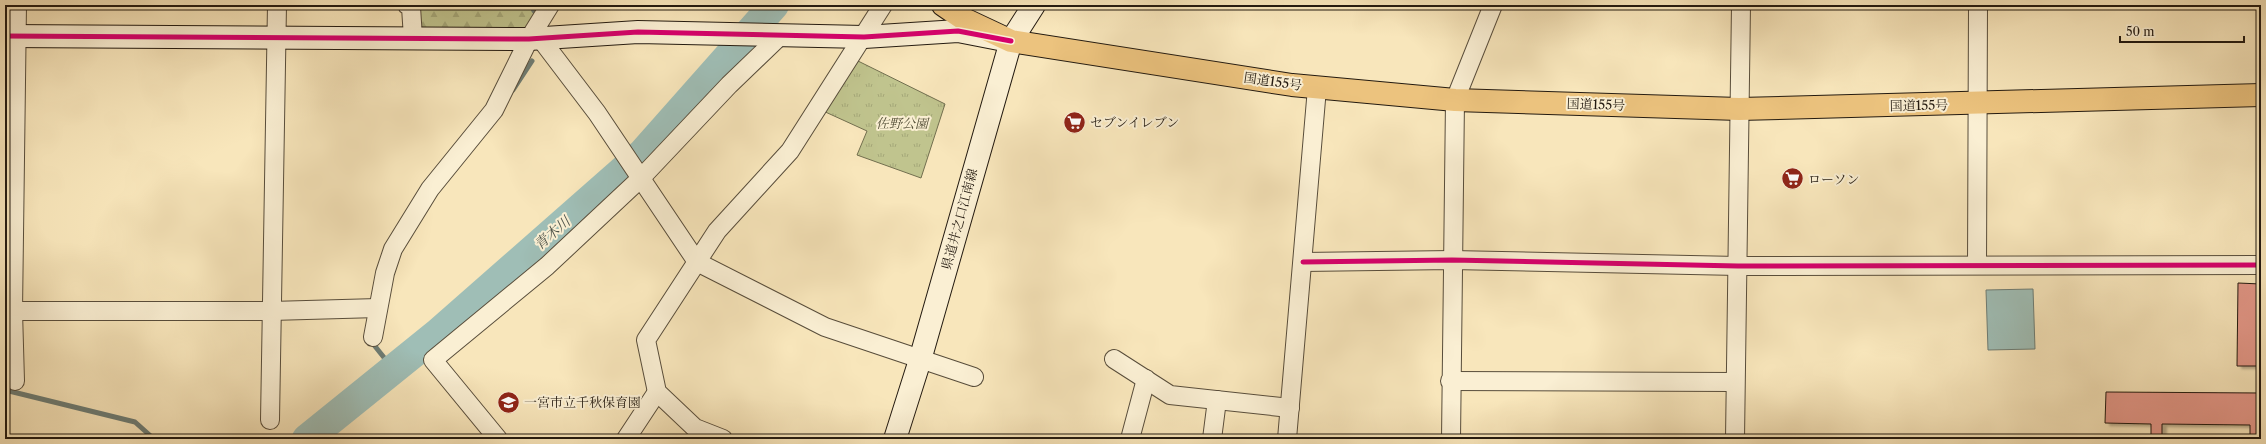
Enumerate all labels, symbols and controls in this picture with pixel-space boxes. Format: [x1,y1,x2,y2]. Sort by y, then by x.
scale bar [2120,18,2244,44]
text: 50 m [2126,24,2155,39]
street label: 国道155号 [1243,69,1303,93]
street label: 国道155号 [1566,95,1626,113]
street label: 国道155号 [1890,96,1948,114]
supermarket icon: セブンイレブン [1062,109,1088,135]
place label: セブンイレブン [1090,114,1179,130]
park label: 佐野公園 [876,115,930,131]
supermarket icon: ローソン [1779,166,1805,192]
street label: 県道井之口江南線 [938,167,980,271]
place label: ローソン [1808,171,1859,187]
water label: 青木川 [530,211,575,254]
school or university icon: 一宮市立千秋保育園 [496,389,522,415]
place label: 一宮市立千秋保育園 [524,394,641,410]

